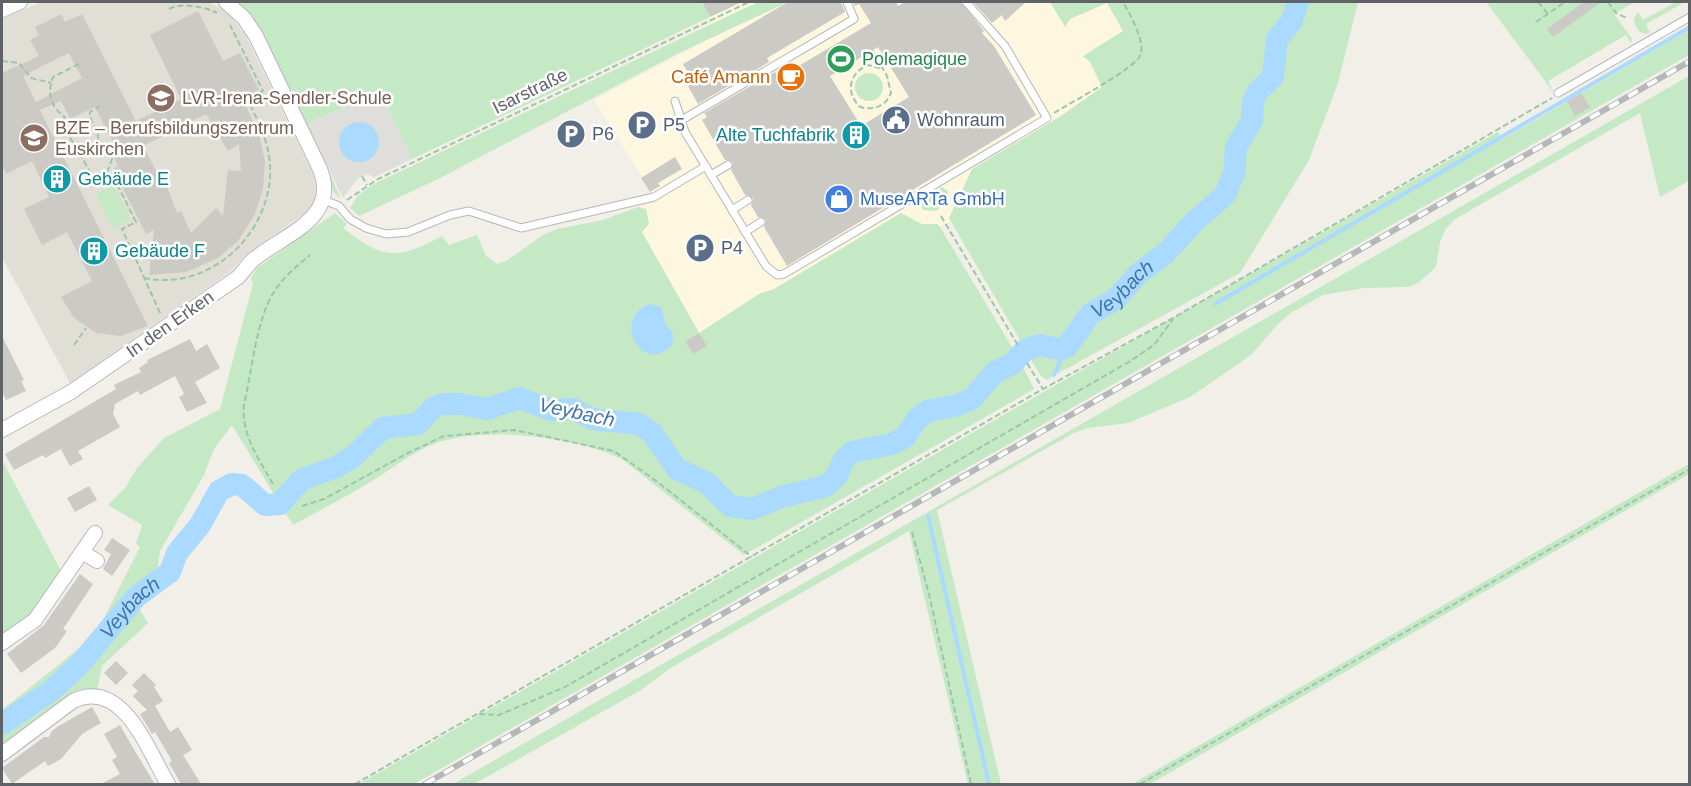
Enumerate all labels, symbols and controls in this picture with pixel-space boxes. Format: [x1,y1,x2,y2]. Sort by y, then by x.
sports icon: Polemagique [825,43,857,75]
place label: Polemagique [862,49,967,69]
cafe icon: Café Amann [775,61,807,93]
street label: Isarstraße [489,64,571,118]
place label: Café Amann [671,67,770,87]
school or university icon: LVR-Irena-Sendler-Schule [145,82,177,114]
place label: LVR-Irena-Sendler-Schule [182,88,392,108]
public building icon: Wohnraum [880,104,912,136]
parking icon: P5 [626,109,658,141]
place label: Wohnraum [917,110,1005,130]
place label: P5 [663,115,685,135]
place label: BZE – Berufsbildungszentrum Euskirchen [55,118,294,159]
parking icon: P6 [555,118,587,150]
building icon: Alte Tuchfabrik [840,119,872,151]
school or university icon: BZE – Berufsbildungszentrum Euskirchen [18,122,50,154]
place label: P6 [592,124,614,144]
place label: Alte Tuchfabrik [716,125,836,145]
building icon: Gebäude E [41,163,73,195]
place label: Gebäude E [78,169,169,189]
shop icon: MuseARTa GmbH [823,183,855,215]
place label: MuseARTa GmbH [860,189,1005,209]
parking icon: P4 [684,232,716,264]
building icon: Gebäude F [78,235,110,267]
place label: P4 [721,238,743,258]
place label: Gebäude F [115,241,205,261]
water label: Veybach [1087,255,1158,322]
street label: In den Erken [122,287,218,361]
water label: Veybach [537,393,617,431]
water label: Veybach [95,572,164,643]

